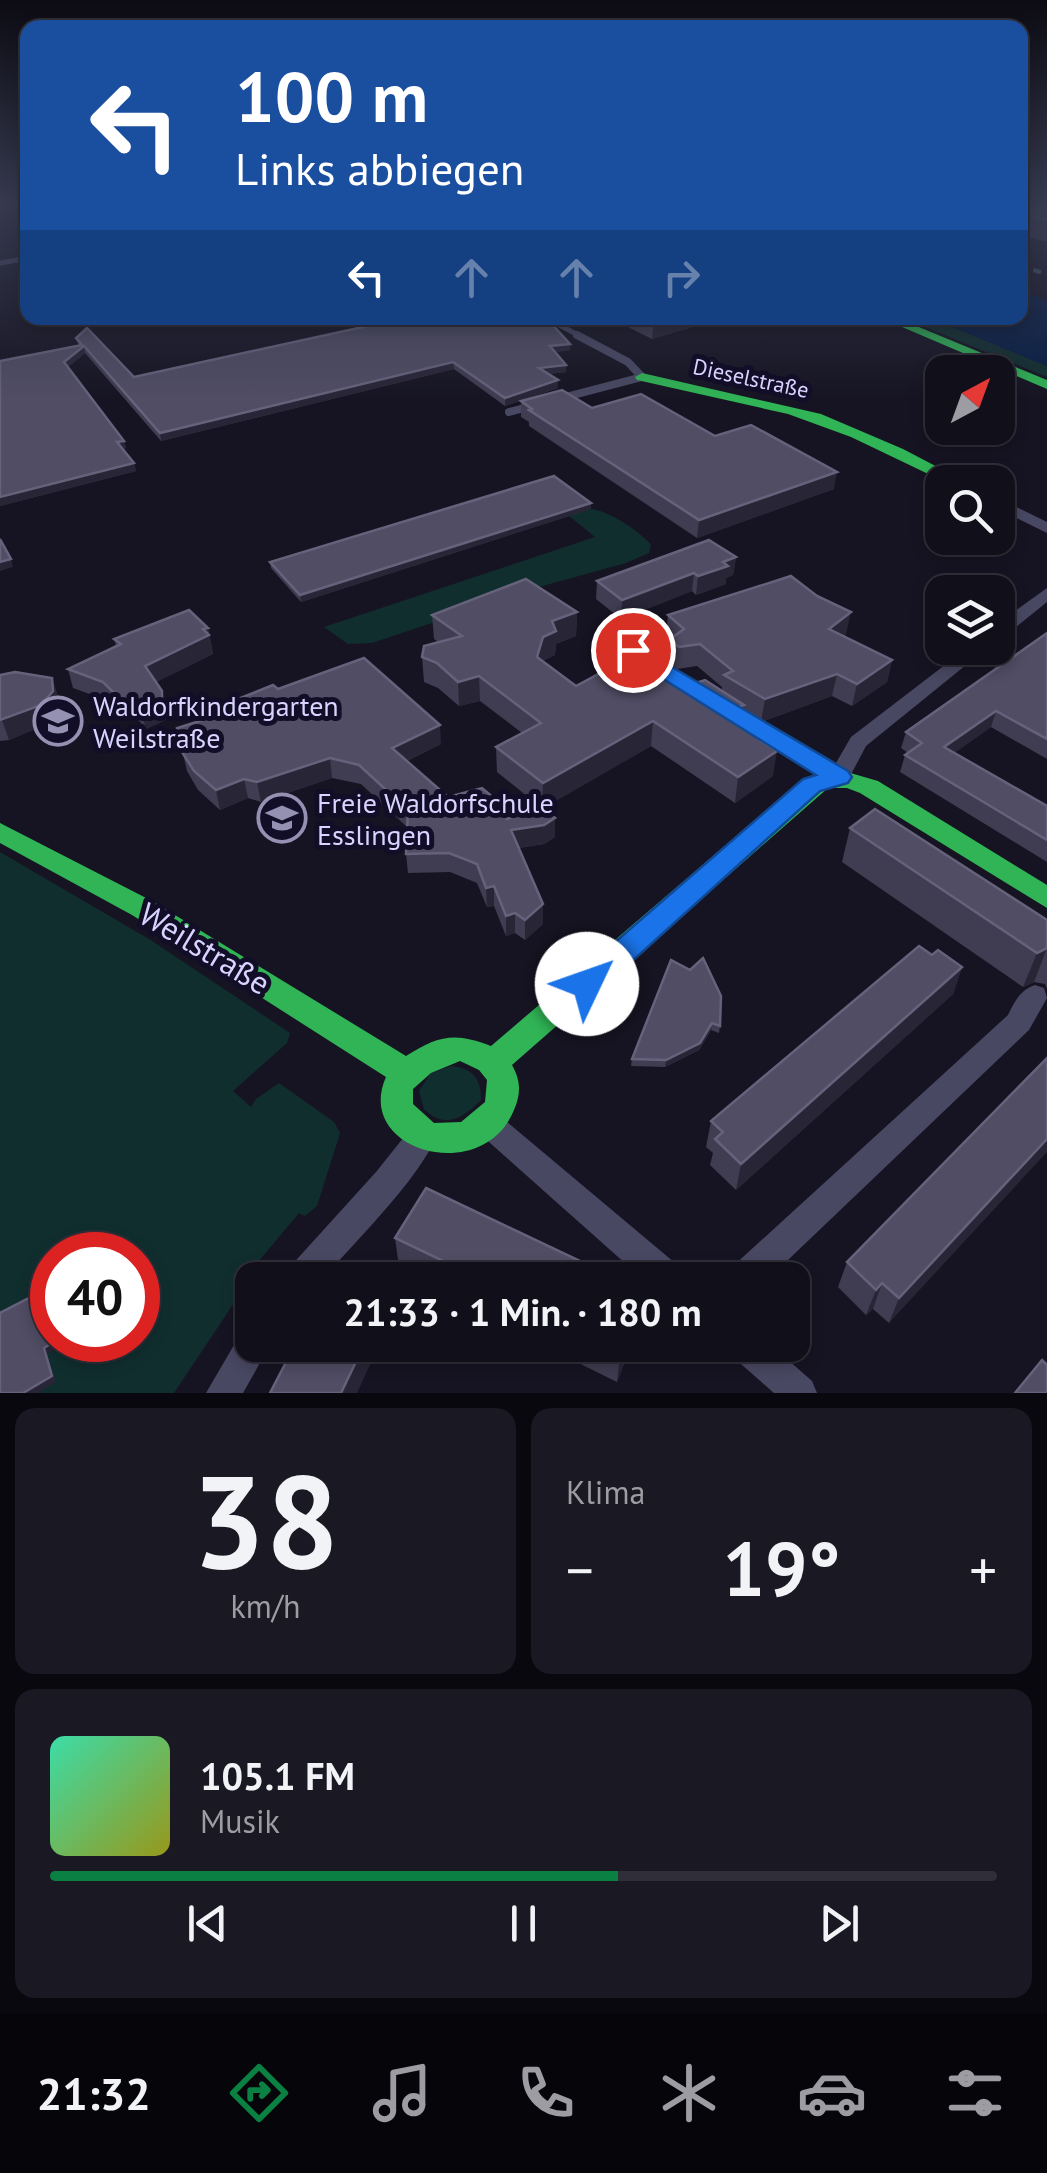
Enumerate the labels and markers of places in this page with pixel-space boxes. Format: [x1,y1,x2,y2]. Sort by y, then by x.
pin [591,608,676,693]
place label: Waldorfkindergarten Weilstraße [93,687,339,756]
school or university icon: Waldorfkindergarten Weilstraße [32,695,84,747]
place label: Freie Waldorfschule Esslingen [317,784,554,853]
school or university icon: Freie Waldorfschule Esslingen [256,792,308,844]

